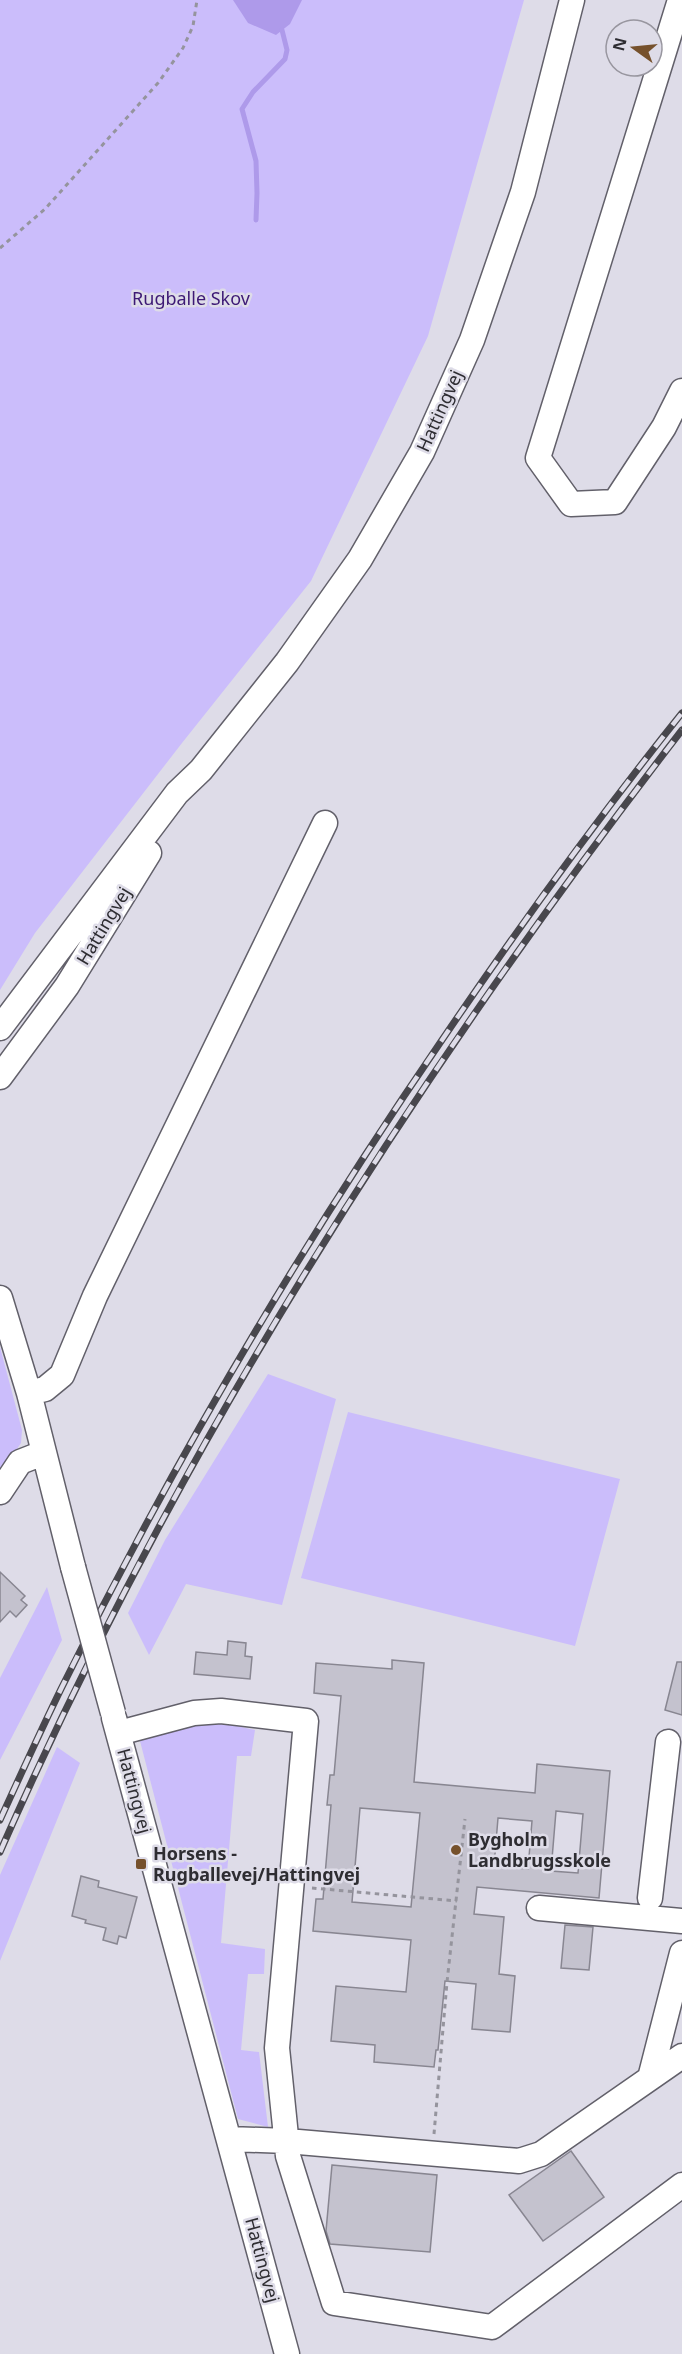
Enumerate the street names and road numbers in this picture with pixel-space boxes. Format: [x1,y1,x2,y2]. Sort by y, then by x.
street label: Hattingvej [410,366,468,455]
street label: Hattingvej [70,882,136,969]
street label: Hattingvej [112,1746,158,1836]
street label: Hattingvej [240,2215,286,2305]

